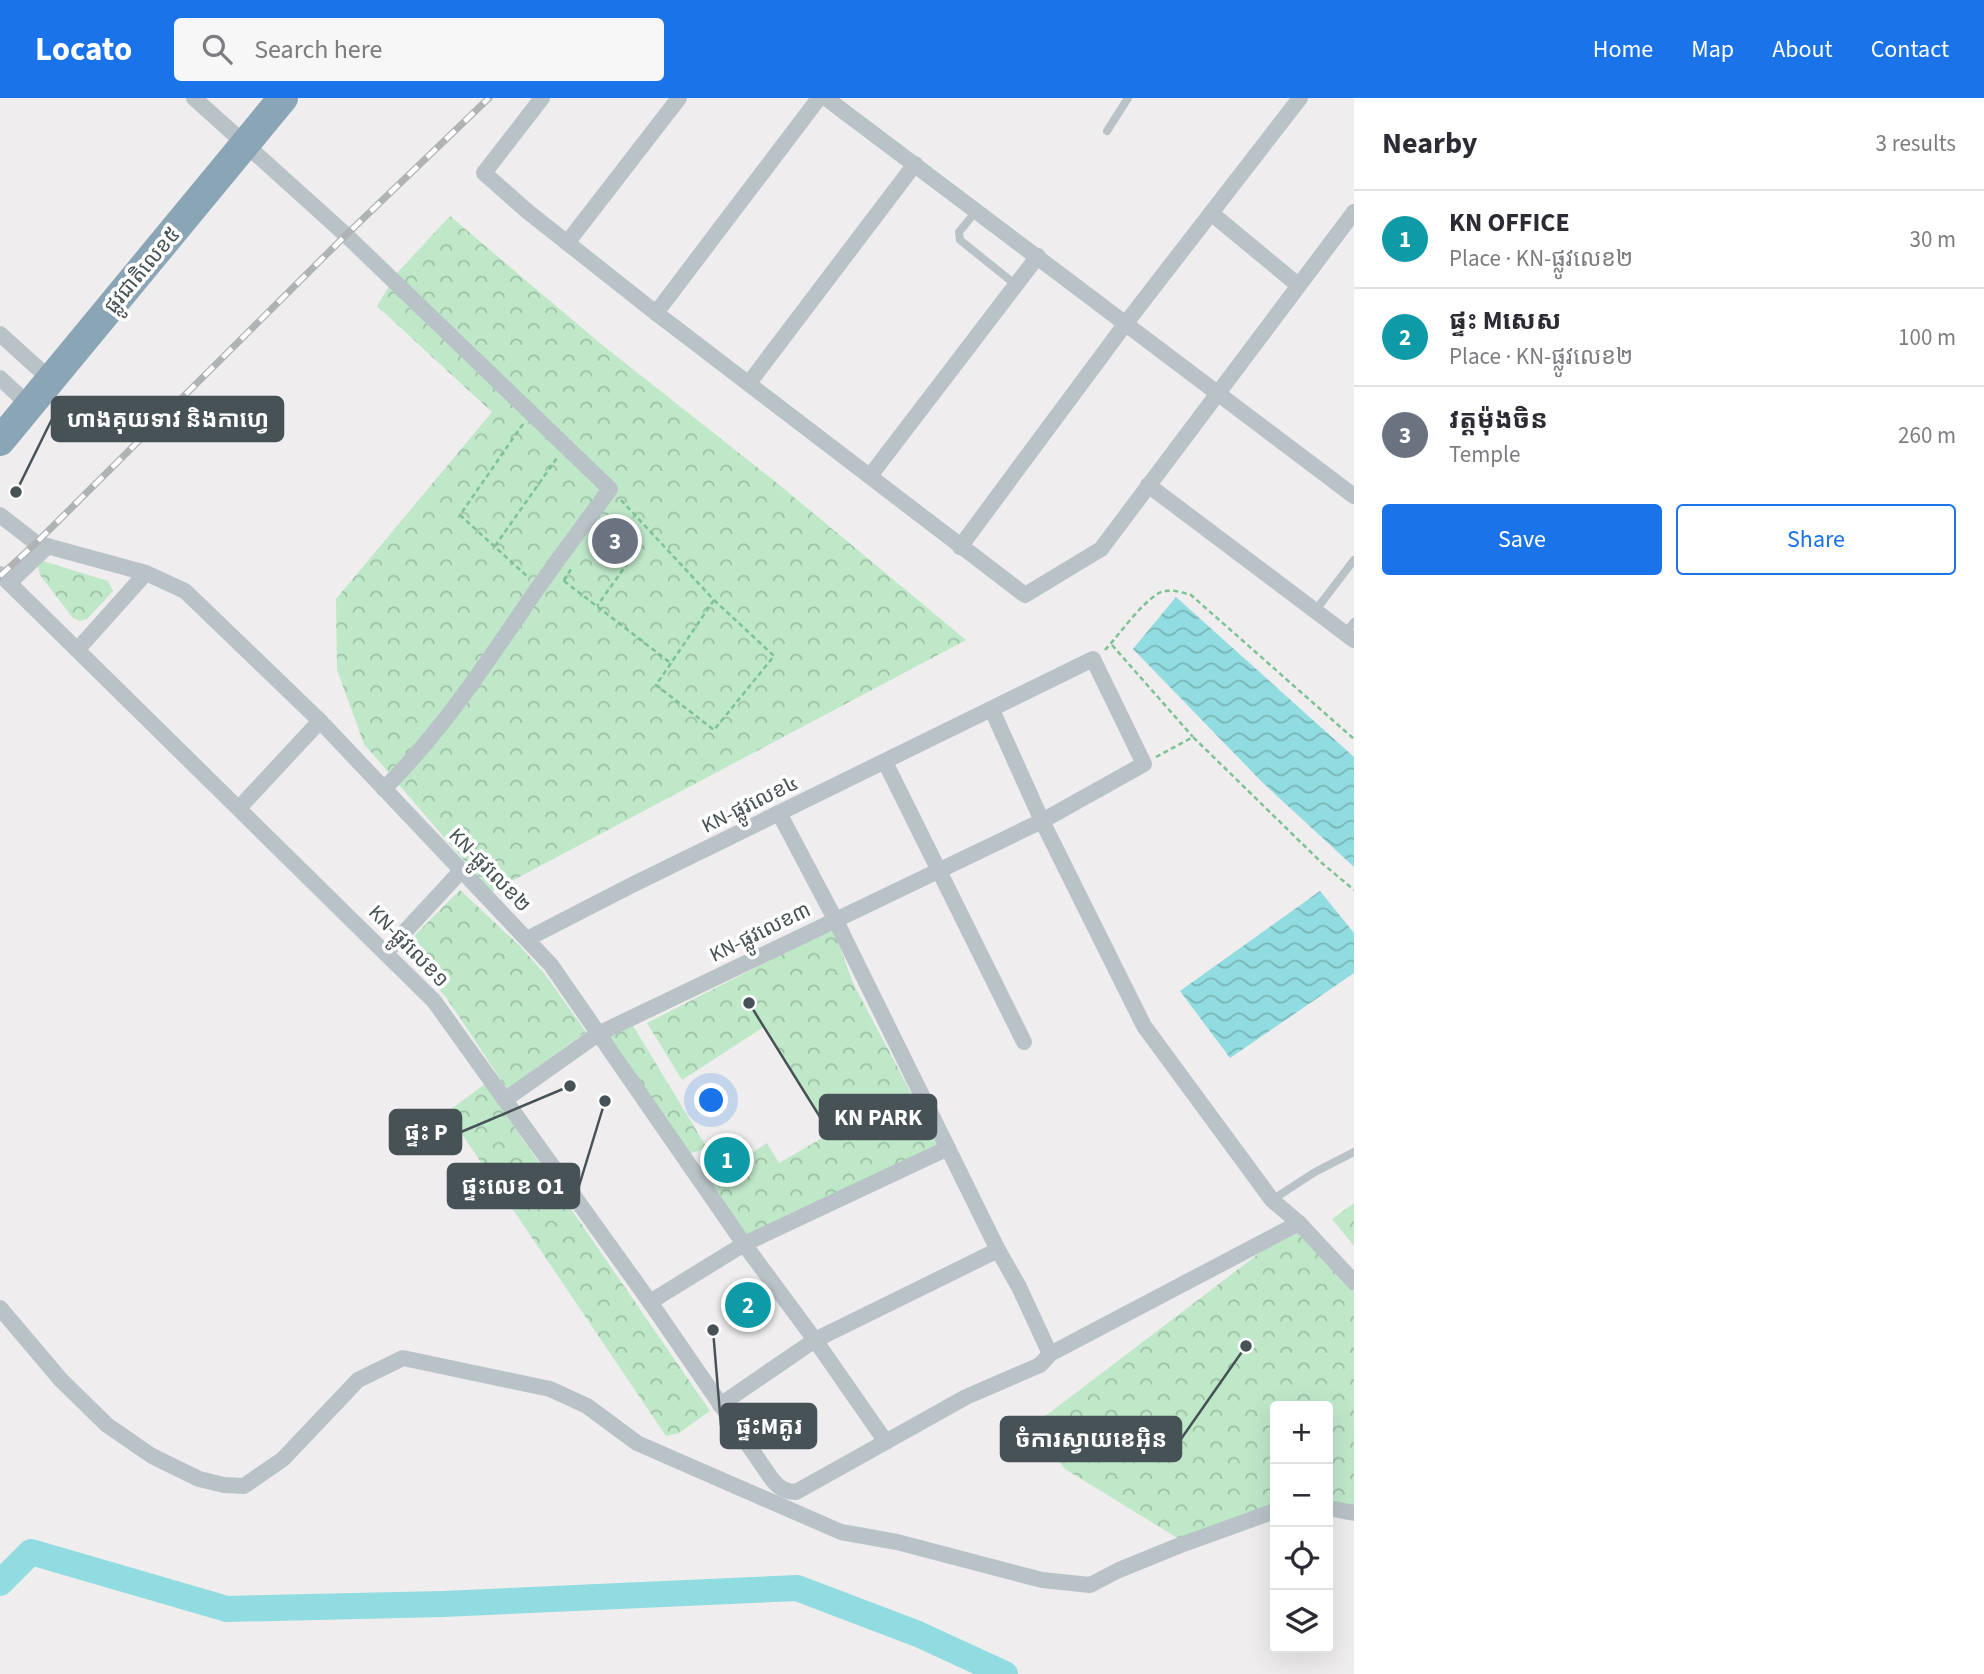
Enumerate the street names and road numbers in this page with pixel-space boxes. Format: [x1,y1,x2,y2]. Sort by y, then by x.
street label: ផ្លូវជាតិលេខ៥ [97,220,191,323]
street label: KN-ផ្លូវលេខ៤ [696,768,805,844]
street label: KN-ផ្លូវលេខ២ [439,821,538,922]
street label: KN-ផ្លូវលេខ៣ [704,895,818,973]
street label: KN-ផ្លូវលេខ១ [359,898,456,997]

